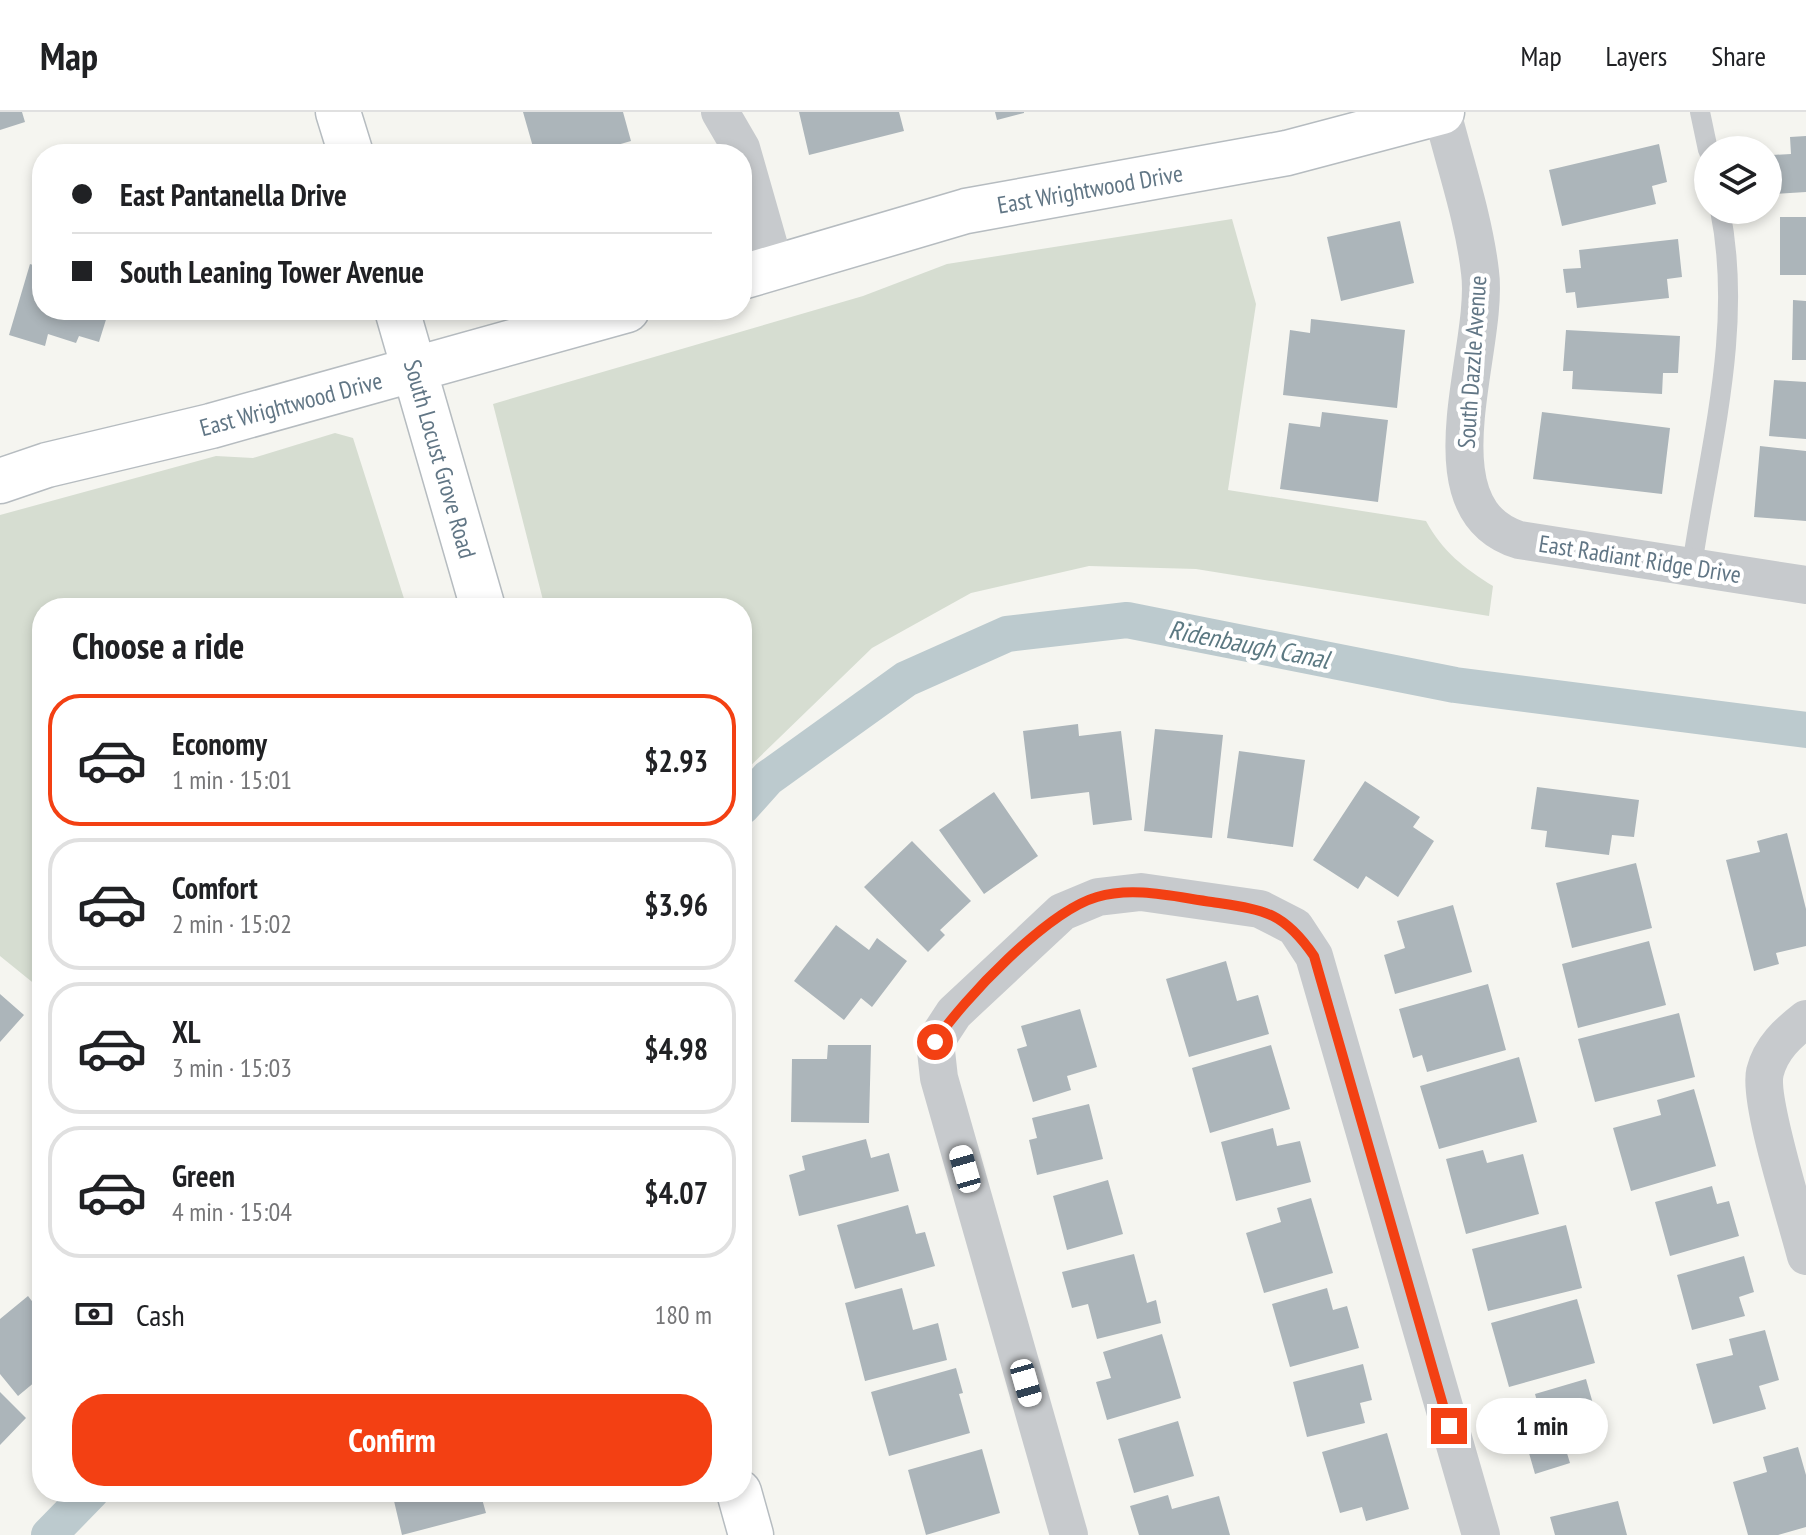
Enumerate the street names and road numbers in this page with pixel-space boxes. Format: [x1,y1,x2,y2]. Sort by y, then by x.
street label: East Wrightwood Drive [995,157,1185,221]
street label: South Dazzle Avenue [1450,274,1494,450]
street label: South Locust Grove Road [397,356,483,562]
street label: East Wrightwood Drive [196,365,386,443]
street label: East Radiant Ridge Drive [1537,528,1743,590]

